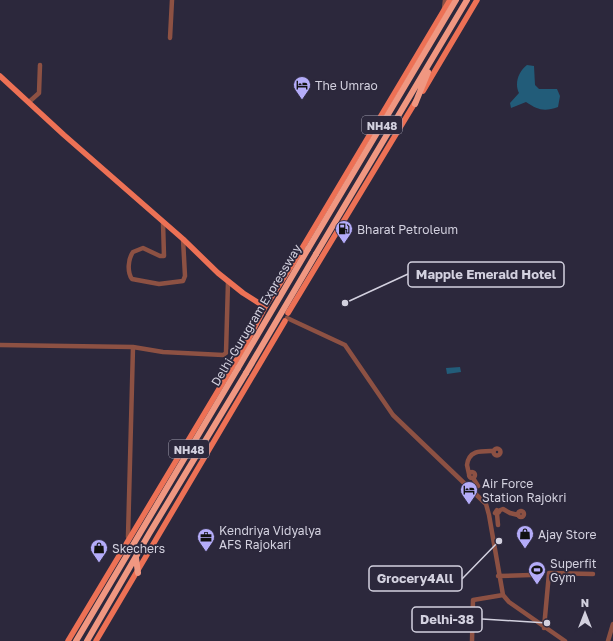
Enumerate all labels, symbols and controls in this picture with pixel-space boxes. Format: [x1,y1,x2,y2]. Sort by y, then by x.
hotel icon: The Umrao [292,75,312,100]
place label: The Umrao [315,78,378,93]
road number: NH48 [362,116,402,134]
fuel station icon: Bharat Petroleum [334,219,354,244]
place label: Bharat Petroleum [357,222,458,237]
street label: Delhi-Gurugram Expressway [208,241,304,389]
callout: Mapple Emerald Hotel [408,262,564,287]
text: Mapple Emerald Hotel [416,266,557,282]
road number: NH48 [169,440,209,458]
place label: Air Force Station Rajokri [482,476,566,505]
hotel icon: Air Force Station Rajokri [459,480,479,505]
place label: Kendriya Vidyalya AFS Rajokari [219,523,321,552]
shop icon: Ajay Store [515,524,535,549]
office icon: Kendriya Vidyalya AFS Rajokari [196,527,216,552]
place label: Ajay Store [538,527,597,542]
shop icon: Skechers [89,538,109,563]
place label: Skechers [112,541,165,556]
place label: Superfit Gym [550,556,597,585]
sports icon: Superfit Gym [527,560,547,585]
callout: Grocery4All [369,566,462,591]
text: Grocery4All [377,570,454,586]
north arrow [565,593,605,633]
text: N [581,596,589,609]
callout: Delhi-38 [412,607,482,632]
text: Delhi-38 [420,611,474,627]

